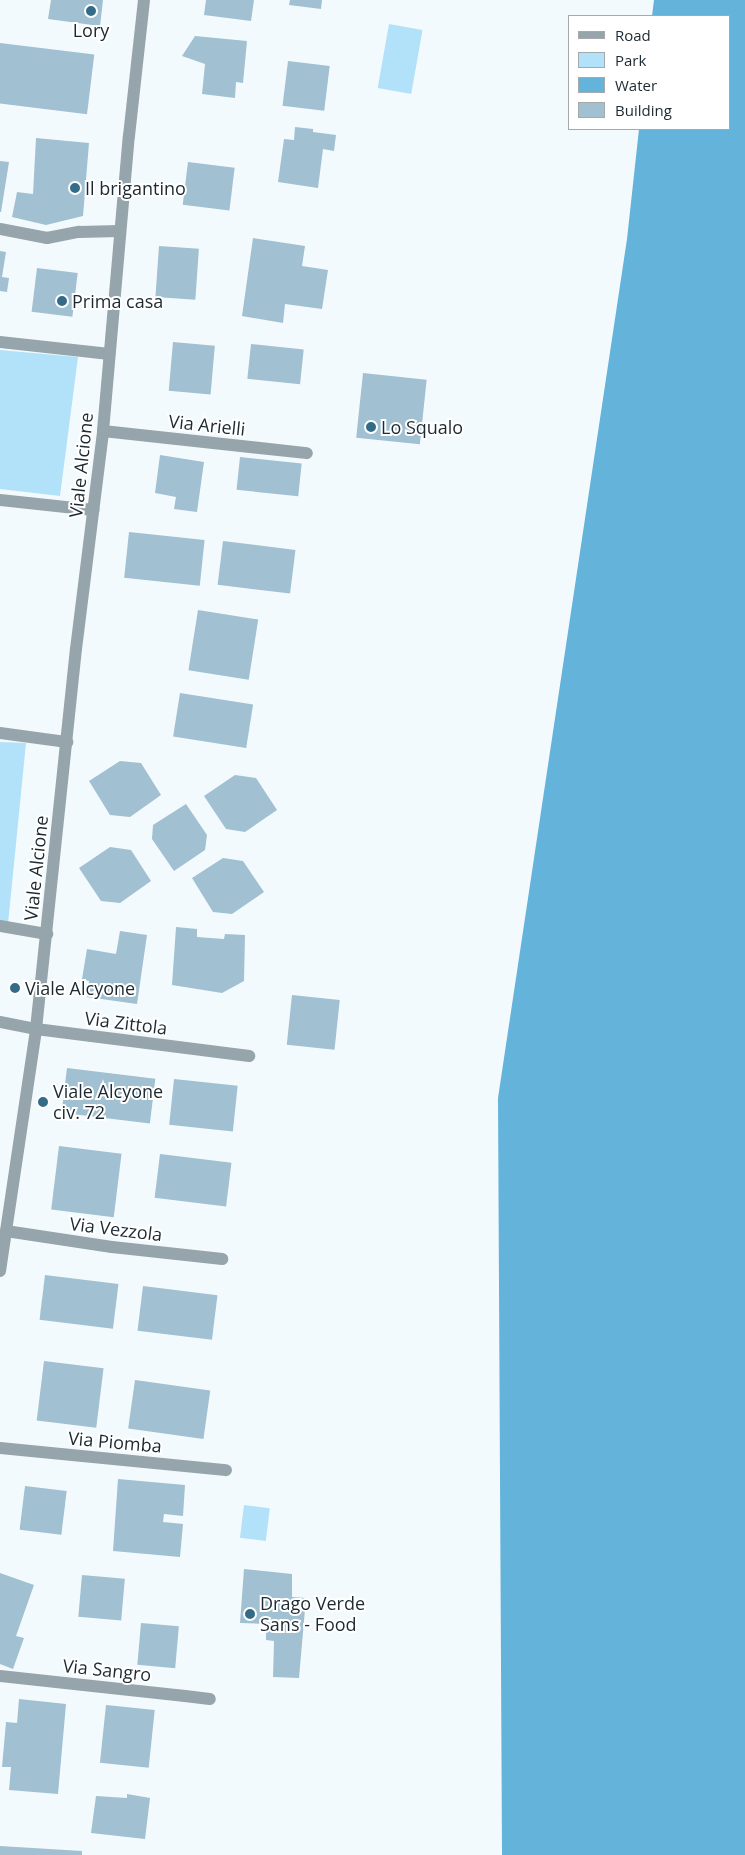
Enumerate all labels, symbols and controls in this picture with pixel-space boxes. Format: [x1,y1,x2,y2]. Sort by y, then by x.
marker: Lory [85,5,97,17]
legend [568,15,730,130]
place label: Lory [73,19,109,41]
text: Road [615,25,651,45]
text: Park [615,50,646,70]
text: Water [615,75,657,95]
text: Building [615,100,672,120]
place label: Il brigantino [85,177,186,199]
marker: Il brigantino [69,182,81,194]
place label: Prima casa [72,290,163,312]
marker: Prima casa [56,295,68,307]
street label: Via Arielli [168,410,246,440]
street label: Viale Alcione [65,411,97,519]
place label: Lo Squalo [381,416,463,438]
marker: Lo Squalo [365,421,377,433]
street label: Viale Alcione [20,814,52,922]
place label: Viale Alcyone [25,977,135,999]
marker: Viale Alcyone [9,982,21,994]
street label: Via Zittola [83,1007,169,1039]
place label: Viale Alcyone civ. 72 [53,1081,163,1124]
marker: Viale Alcyone civ. 72 [37,1096,49,1108]
street label: Via Vezzola [69,1213,163,1245]
street label: Via Piomba [67,1427,163,1457]
place label: Drago Verde Sans - Food [260,1593,365,1636]
marker: Drago Verde Sans - Food [244,1608,256,1620]
street label: Via Sangro [62,1655,152,1685]

